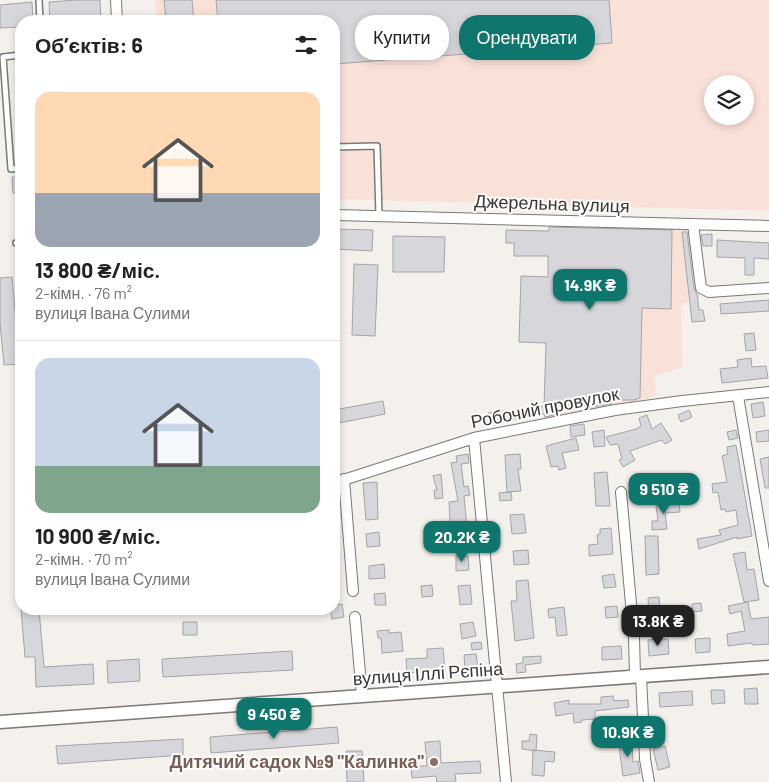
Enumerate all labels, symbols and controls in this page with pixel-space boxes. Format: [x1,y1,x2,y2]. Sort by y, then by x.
chip: Купити [355,15,449,60]
chip: Орендувати [459,15,595,60]
icon: filters [292,31,320,59]
text: Об’єктів: 6 [35,32,143,57]
map controls [704,75,754,125]
button: layers [704,75,754,125]
icon: home [133,125,223,215]
street label: Джерельна вулиця [474,189,630,217]
text: 13 800 ₴/міс. [35,257,160,282]
pin: 14.9K ₴ [544,268,636,311]
text: 14.9K ₴ [564,275,616,294]
text: 2-кімн. · 76 m² [35,283,132,302]
text: вулиця Івана Сулими [35,303,190,322]
street label: Робочий провулок [469,382,621,432]
icon: home [133,390,223,480]
pin: 9 510 ₴ [618,472,710,515]
text: 9 510 ₴ [640,479,688,498]
pin: 20.2K ₴ [416,520,508,563]
text: 10 900 ₴/міс. [35,523,161,548]
text: 20.2K ₴ [434,527,490,546]
text: 2-кімн. · 70 m² [35,549,133,568]
text: вулиця Івана Сулими [35,569,190,588]
pin: 13.8K ₴ [612,604,704,647]
text: 13.8K ₴ [632,611,684,630]
street label: вулиця Іллі Рєпіна [352,657,505,689]
pin: 9 450 ₴ [228,698,320,740]
text: 9 450 ₴ [248,704,301,723]
pin: 10.9K ₴ [582,716,674,758]
text: 10.9K ₴ [602,722,654,741]
place label: Дитячий садок №9 "Калинка" [170,750,425,772]
marker: Дитячий садок №9 "Калинка" [428,756,440,768]

